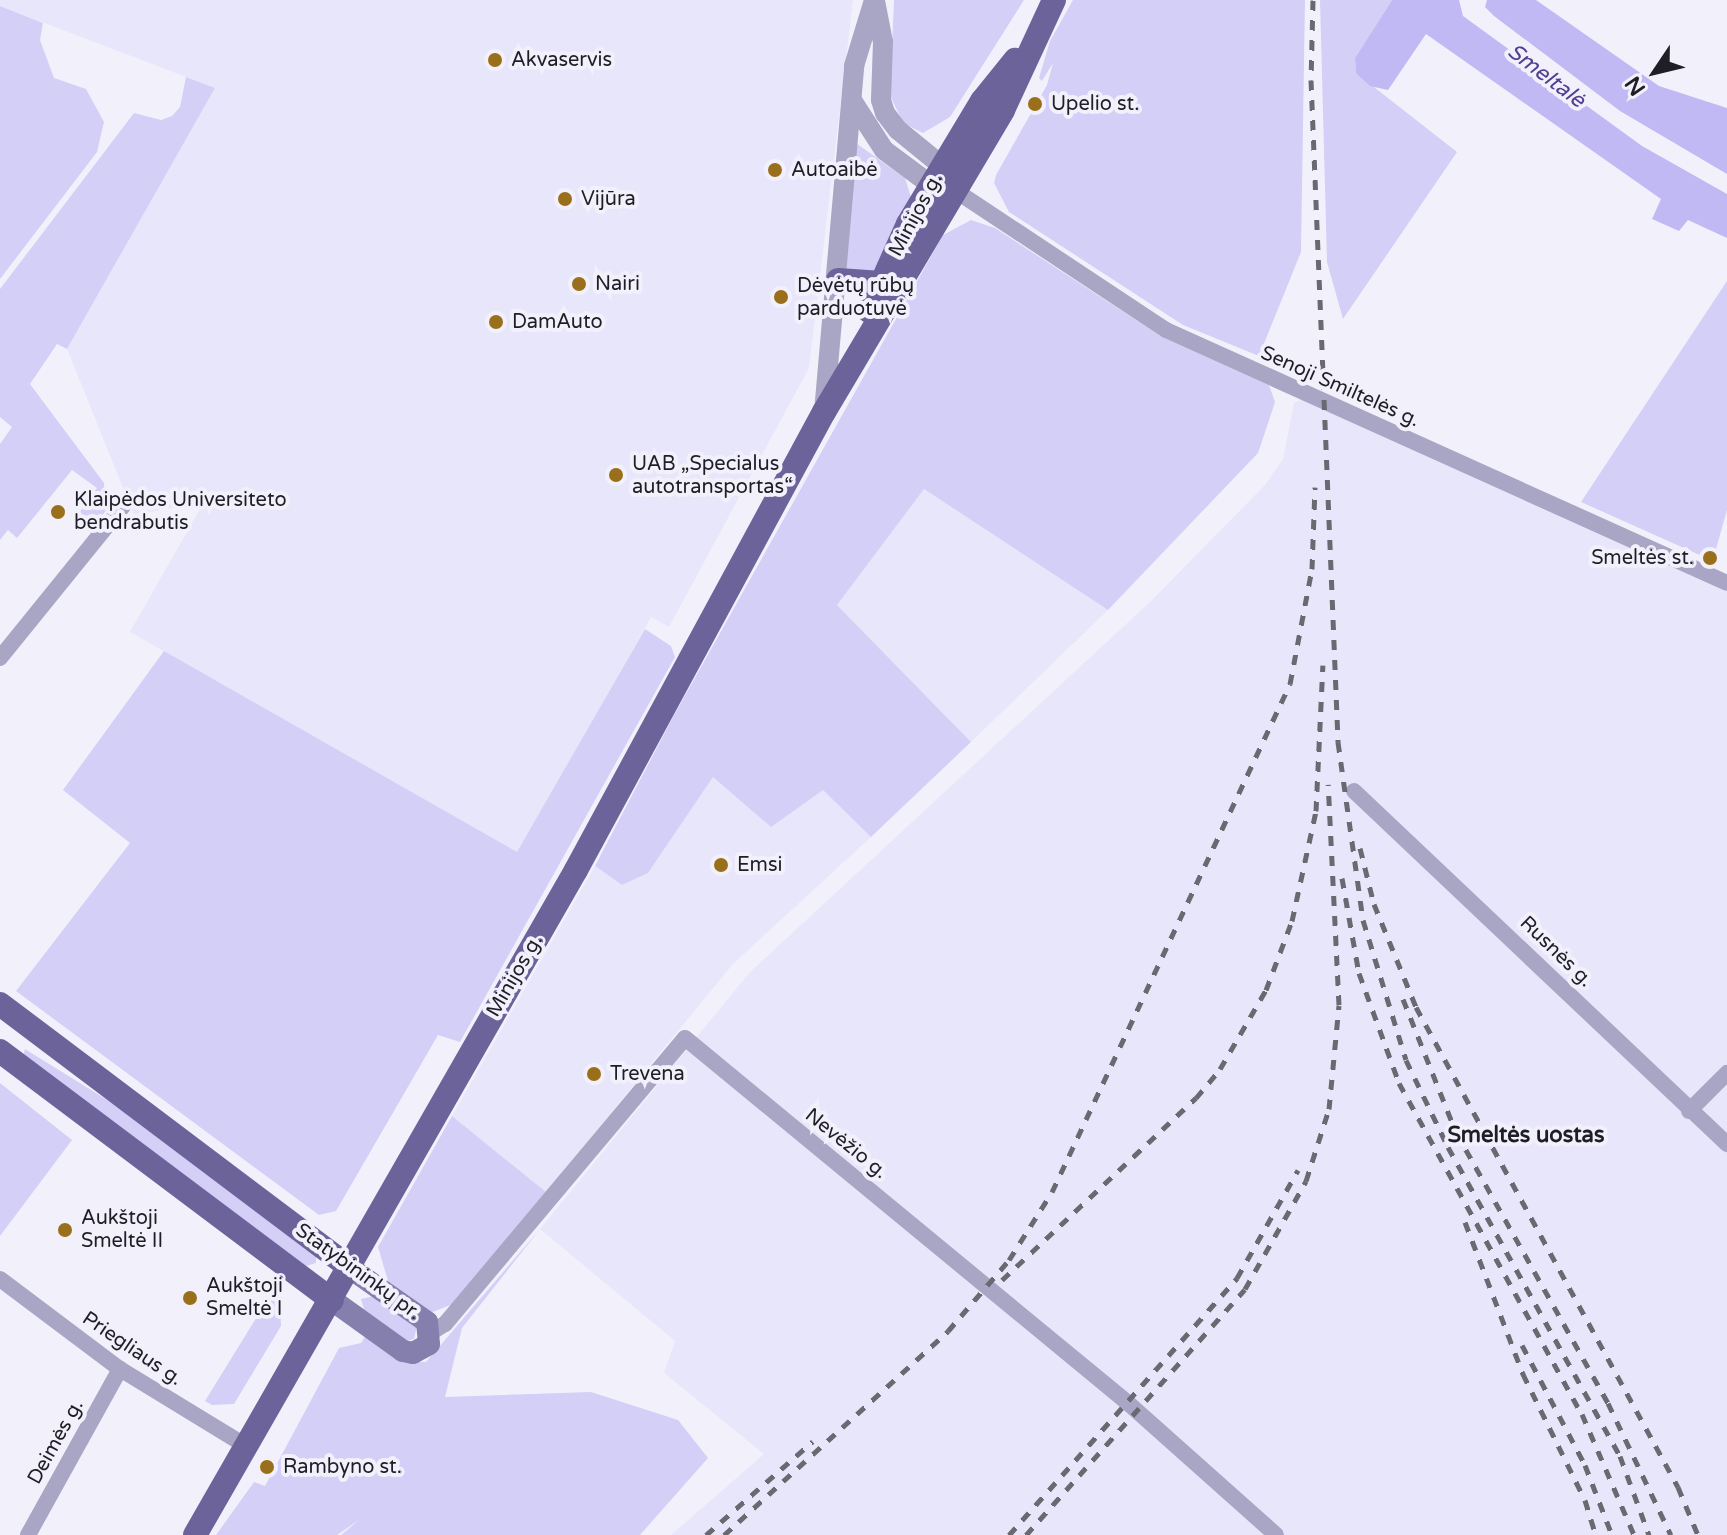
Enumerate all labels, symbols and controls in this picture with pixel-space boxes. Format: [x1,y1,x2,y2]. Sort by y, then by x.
north arrow [1615,32,1695,112]
water label: Smeltalė [1502,38,1590,114]
place label: Akvaservis [511,48,612,72]
marker: Akvaservis [486,51,504,69]
text: N [1620,71,1651,100]
place label: Upelio st. [1051,92,1139,116]
marker: Upelio st. [1026,95,1044,113]
place label: Autoaibė [791,158,878,182]
marker: Autoaibė [766,161,784,179]
street label: Minijos g. [884,169,948,261]
place label: Vijūra [581,187,636,211]
marker: Vijūra [556,190,574,208]
place label: Nairi [595,272,640,296]
place label: Dėvėtų rūbų parduotuvė [797,274,914,321]
marker: Nairi [570,275,588,293]
marker: Dėvėtų rūbų parduotuvė [772,288,790,306]
place label: DamAuto [512,310,603,334]
marker: DamAuto [487,313,505,331]
street label: Senoji Smiltelės g. [1257,341,1423,433]
place label: UAB „Specialus autotransportas“ [632,452,793,499]
marker: UAB „Specialus autotransportas“ [607,466,625,484]
place label: Klaipėdos Universiteto bendrabutis [74,488,287,535]
marker: Klaipėdos Universiteto bendrabutis [49,503,67,521]
place label: Smeltės st. [1591,546,1694,570]
marker: Smeltės st. [1701,549,1719,567]
place label: Emsi [737,853,783,877]
marker: Emsi [712,856,730,874]
street label: Rusnės g. [1515,911,1597,993]
street label: Minijos g. [482,931,548,1021]
place label: Trevena [610,1062,685,1086]
marker: Trevena [585,1065,603,1083]
street label: Nevėžio g. [800,1104,892,1184]
district label: Smeltės uostas [1447,1123,1605,1149]
place label: Aukštoji Smeltė II [81,1206,163,1253]
street label: Statybininkų pr. [291,1219,425,1325]
marker: Aukštoji Smeltė II [56,1221,74,1239]
place label: Aukštoji Smeltė I [206,1274,283,1321]
marker: Aukštoji Smeltė I [181,1289,199,1307]
street label: Priegliaus g. [77,1307,187,1391]
street label: Deimės g. [23,1395,89,1489]
place label: Rambyno st. [283,1455,402,1479]
marker: Rambyno st. [258,1458,276,1476]

